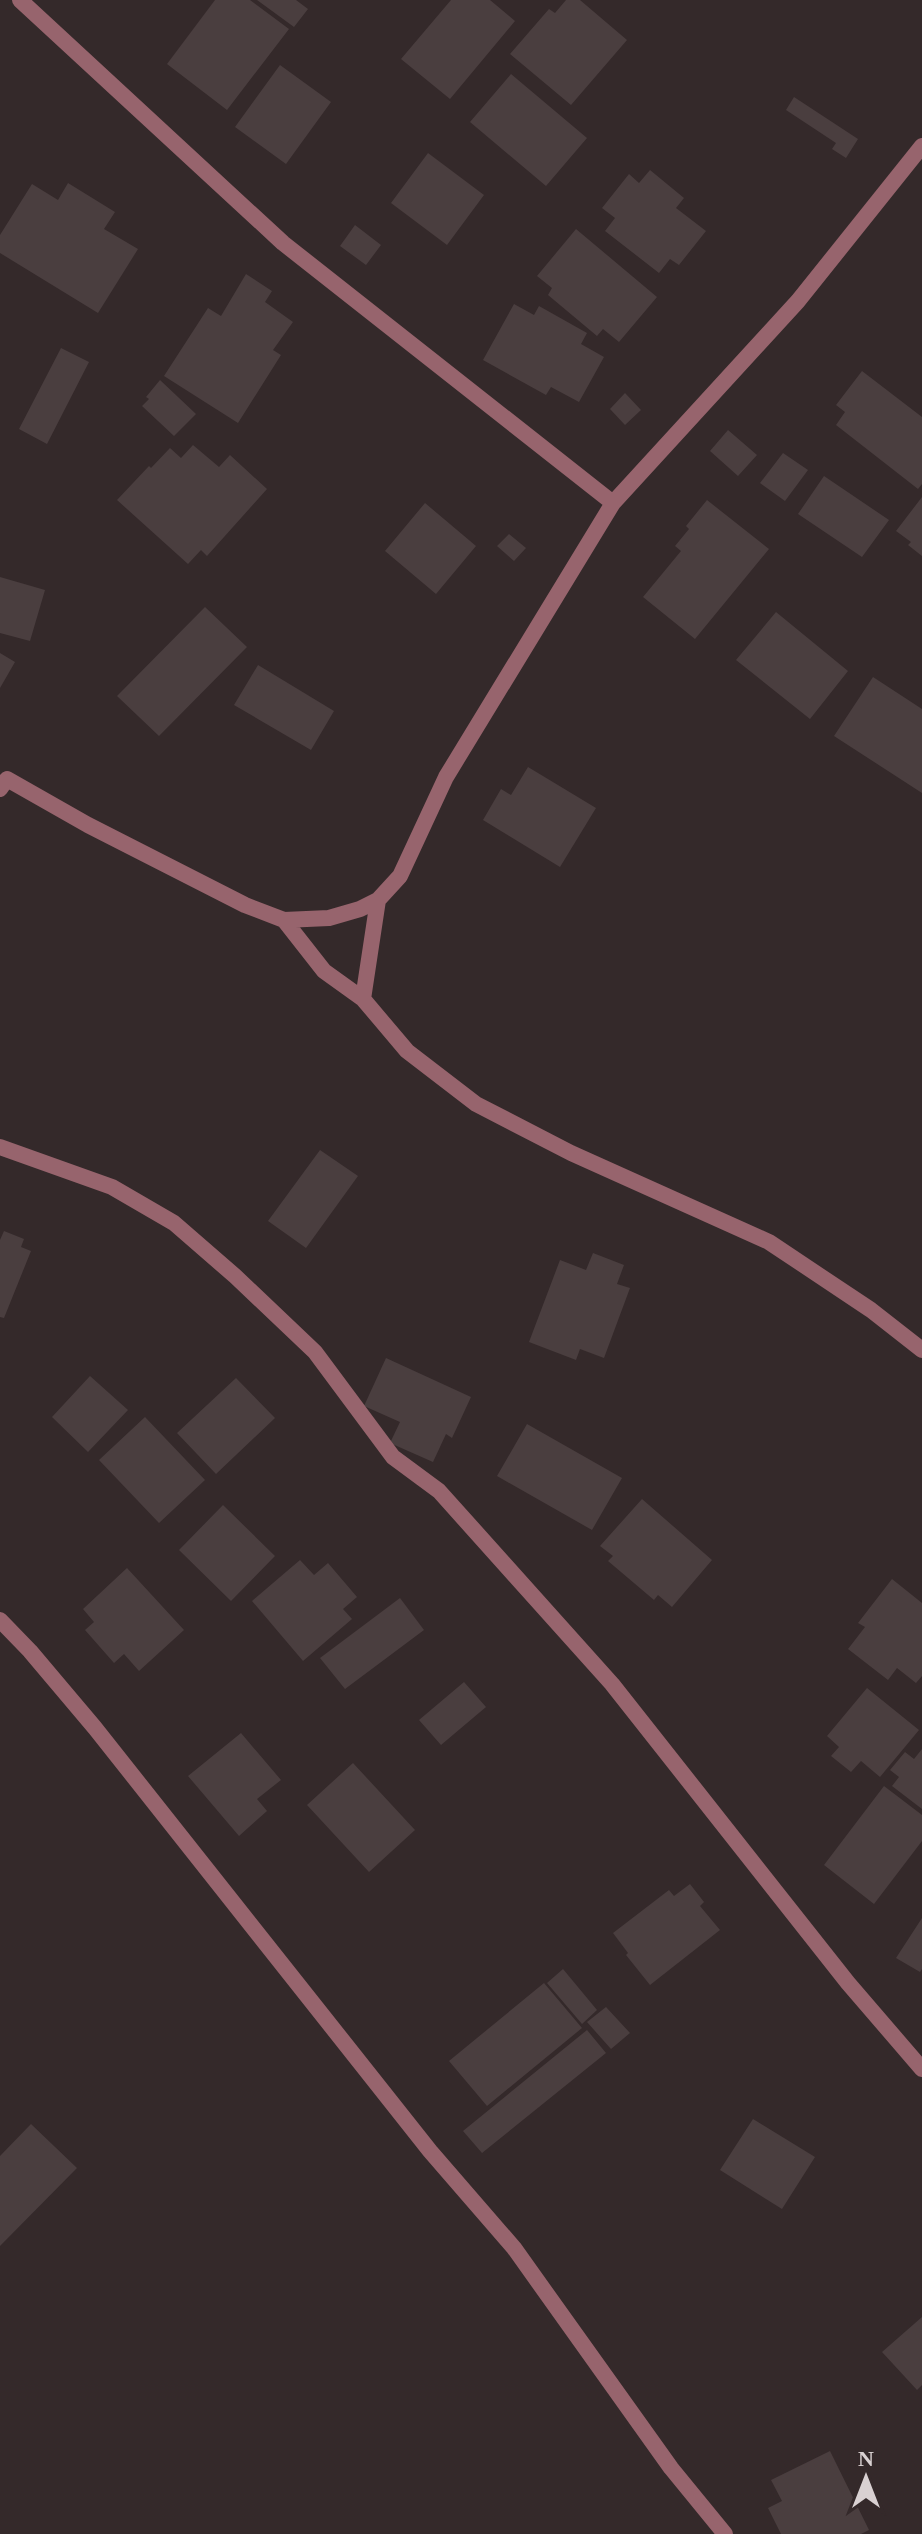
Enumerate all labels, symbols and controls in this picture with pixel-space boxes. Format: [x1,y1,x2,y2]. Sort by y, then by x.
north arrow [826,2438,906,2518]
text: N [858,2446,874,2471]

